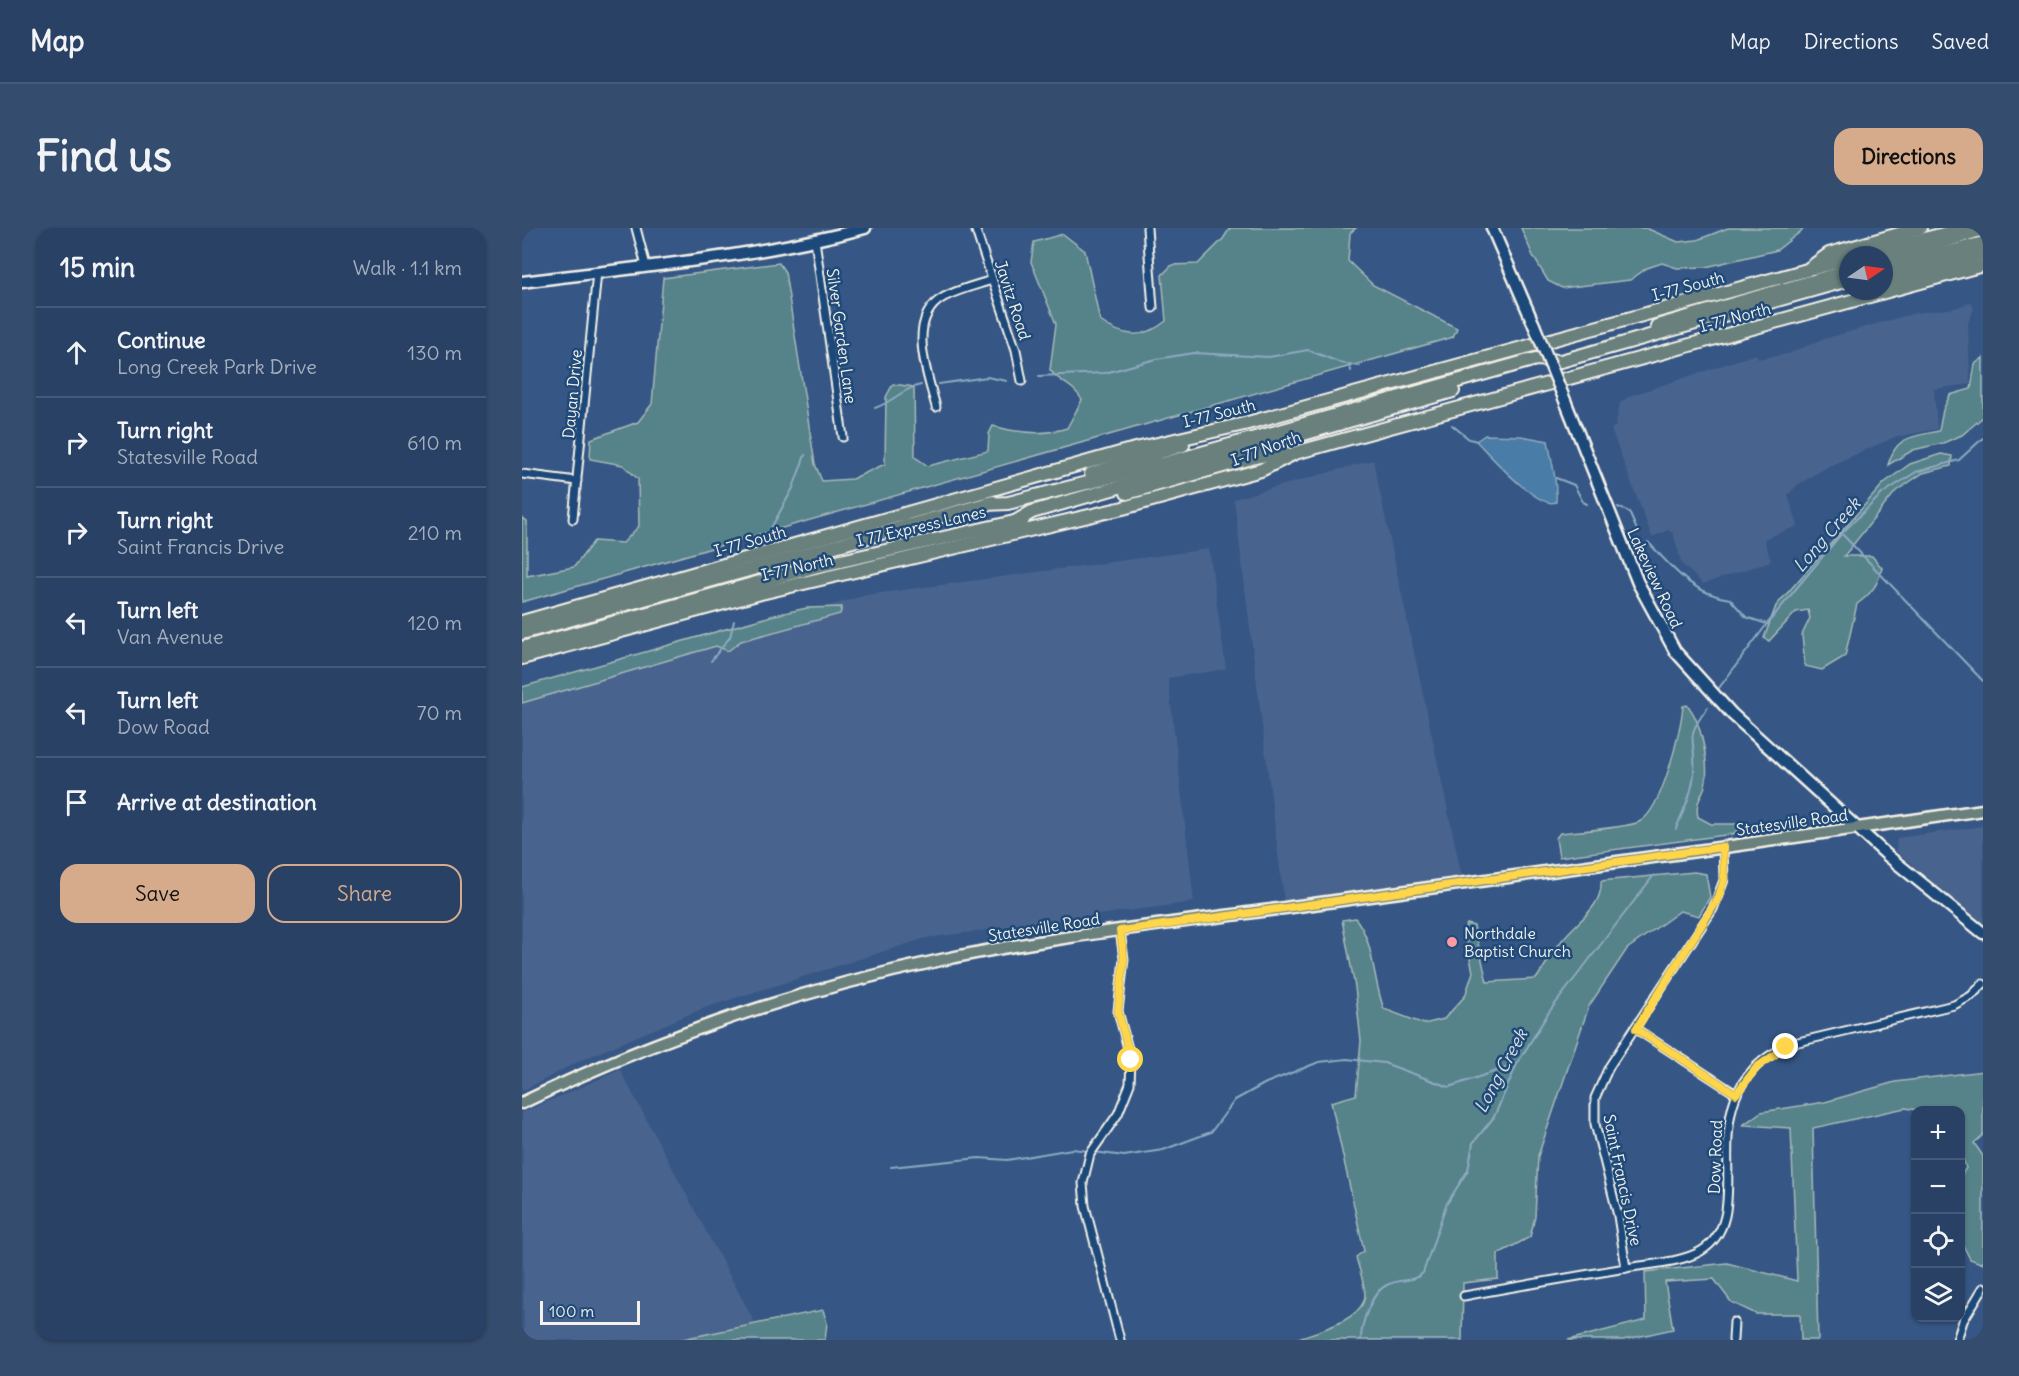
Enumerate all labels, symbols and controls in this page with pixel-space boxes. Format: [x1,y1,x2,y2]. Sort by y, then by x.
text: Map [30,23,84,59]
text: Map [1730,28,1771,55]
text: Directions [1804,28,1898,55]
text: Saved [1931,28,1989,55]
button: Directions [1834,128,1983,185]
text: Find us [36,130,172,182]
north arrow [1839,246,1893,300]
text: 15 min [60,251,135,284]
text: Walk · 1.1 km [353,255,462,280]
street label: Javitz Road [991,257,1035,343]
street label: Silver Garden Lane [823,267,861,405]
street label: I-77 South [1650,267,1726,305]
street label: I-77 North [1697,298,1773,336]
text: Continue [117,326,206,354]
icon: ahead [60,336,93,369]
text: 130 m [407,340,462,365]
street label: Dayan Drive [558,349,586,439]
text: Long Creek Park Drive [117,354,317,379]
street label: I-77 South [1181,394,1257,432]
text: Turn right [117,416,213,444]
icon: right [60,426,93,459]
street label: I-77 North [1228,426,1304,470]
text: 610 m [407,430,462,455]
text: Statesville Road [117,444,258,469]
water label: Long Creek [1788,491,1867,577]
street label: I 77 Express Lanes [854,501,988,551]
text: Turn right [117,506,213,534]
icon: right [60,516,93,549]
text: 210 m [408,520,462,545]
street label: I-77 South [712,521,788,561]
street label: Lakeview Road [1623,525,1687,631]
text: Saint Francis Drive [117,534,284,559]
street label: I-77 North [759,549,835,585]
text: Turn left [117,596,198,624]
icon: left [60,606,93,639]
text: 120 m [408,610,462,635]
text: Van Avenue [117,624,223,649]
text: Turn left [117,686,198,714]
icon: left [60,696,93,729]
text: 70 m [417,700,462,725]
text: Dow Road [117,714,210,739]
icon: arrive [60,786,93,819]
text: Arrive at destination [117,788,317,816]
street label: Statesville Road [1735,804,1849,840]
button: Save [60,864,255,923]
button: Share [267,864,462,923]
street label: Statesville Road [987,908,1101,946]
place label: Northdale Baptist Church [1464,923,1571,961]
marker: Northdale Baptist Church [1445,935,1459,949]
water label: Long Creek [1469,1023,1533,1117]
route end [1772,1033,1798,1059]
route start [1117,1046,1143,1072]
map controls [1911,1106,1965,1322]
button: + [1911,1106,1965,1160]
street label: Saint Francis Drive [1599,1113,1647,1247]
street label: Dow Road [1704,1120,1726,1194]
button: − [1911,1160,1965,1214]
button: locate [1911,1214,1965,1268]
button: layers [1911,1268,1965,1322]
scale bar [540,1298,640,1326]
text: 100 m [549,1301,594,1321]

